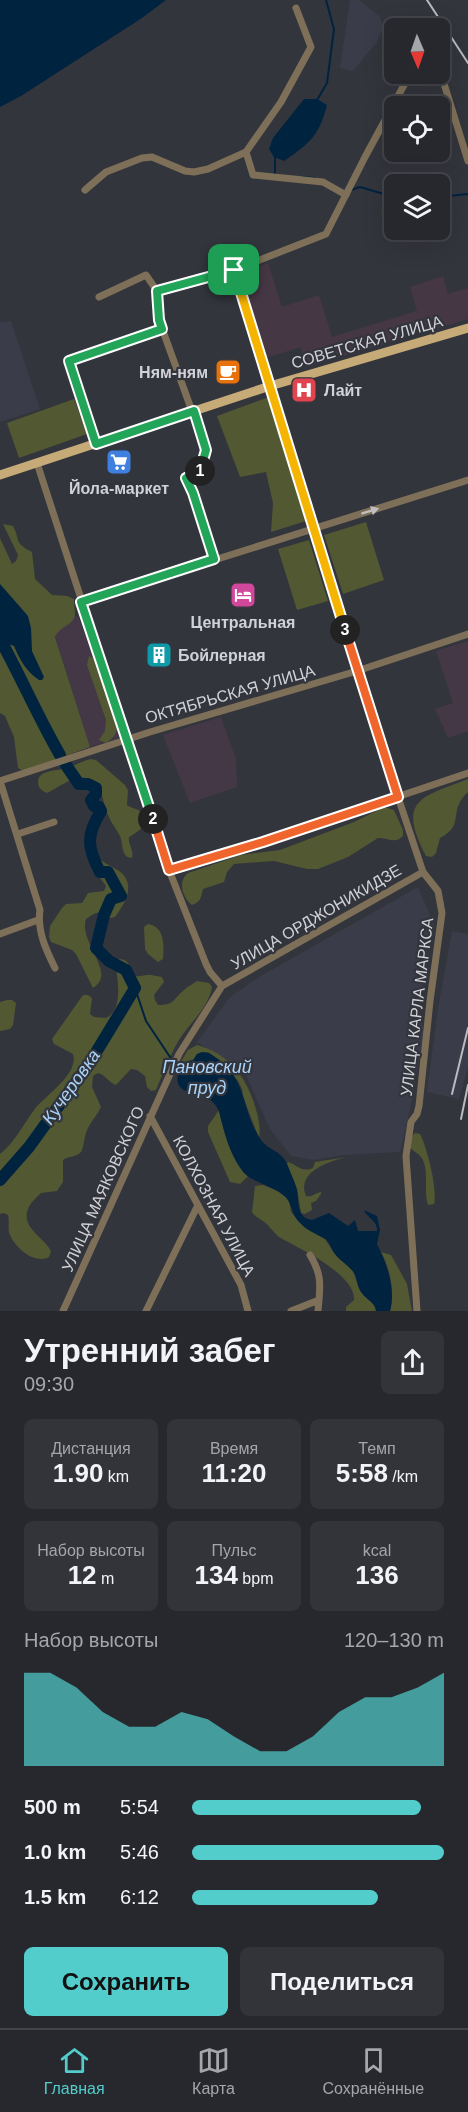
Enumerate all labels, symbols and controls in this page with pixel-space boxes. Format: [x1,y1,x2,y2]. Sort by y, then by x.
north arrow [384,18,450,84]
map controls [384,18,450,240]
button: locate [384,96,450,162]
button: layers [384,174,450,240]
pin [208,244,259,295]
icon: arrive [217,253,250,286]
street label: СОВЕТСКАЯ УЛИЦА [289,312,445,372]
cafe icon: Ням-ням [213,357,243,387]
place label: Ням-ням [139,364,208,381]
hospital icon: Лайт [289,375,319,405]
place label: Лайт [324,382,362,399]
supermarket icon: Йола-маркет [104,447,134,477]
pin: 1 [185,456,215,486]
text: 1 [196,462,204,479]
place label: Йола-маркет [69,479,169,497]
one-way arrow [361,506,379,515]
hotel icon: Центральная [228,580,258,610]
place label: Центральная [191,614,295,631]
pin: 3 [330,615,360,645]
text: 3 [341,621,349,638]
building icon: Бойлерная [144,640,174,670]
place label: Бойлерная [178,647,266,664]
street label: ОКТЯБРЬСКАЯ УЛИЦА [143,662,317,726]
pin: 2 [138,804,168,834]
text: 2 [149,810,157,827]
street label: УЛИЦА ОРДЖОНИКИДЗЕ [228,861,404,973]
street label: УЛИЦА КАРЛА МАРКСА [398,916,436,1097]
water label: Кучеровка [38,1046,104,1128]
water label: Пановский пруд [162,1057,252,1098]
street label: УЛИЦА МАЯКОВСКОГО [59,1104,147,1274]
street label: КОЛХОЗНАЯ УЛИЦА [170,1133,258,1279]
button: share [381,1331,444,1394]
text: Утренний забег [24,1332,276,1369]
text: 09:30 [24,1373,74,1395]
text: Дистанция [51,1440,131,1457]
text: Время [210,1440,258,1457]
text: Темп [358,1440,396,1457]
text: 1.90 [53,1458,103,1488]
text: 11:20 [201,1458,267,1488]
text: 5:58 [336,1458,388,1488]
text: km [103,1468,129,1485]
text: /km [388,1468,418,1485]
text: Набор высоты [37,1542,145,1559]
text: Пульс [212,1542,256,1559]
text: kcal [363,1542,391,1559]
text: 12 [68,1560,97,1590]
text: 134 [195,1560,238,1590]
text: 136 [355,1560,399,1590]
text: m [97,1570,114,1587]
text: bpm [238,1570,273,1587]
text: Набор высоты [24,1629,158,1651]
text: 120–130 m [344,1629,444,1651]
text: 500 m [24,1796,81,1818]
text: 5:54 [120,1796,159,1818]
text: 1.0 km [24,1841,86,1863]
text: 5:46 [120,1841,159,1863]
text: 1.5 km [24,1886,86,1908]
text: 6:12 [120,1886,159,1908]
button: Сохранить [24,1947,228,2016]
button: Поделиться [240,1947,444,2016]
tab: Главная [44,2044,105,2098]
tab: Карта [192,2044,235,2098]
tab: Сохранённые [322,2044,424,2098]

